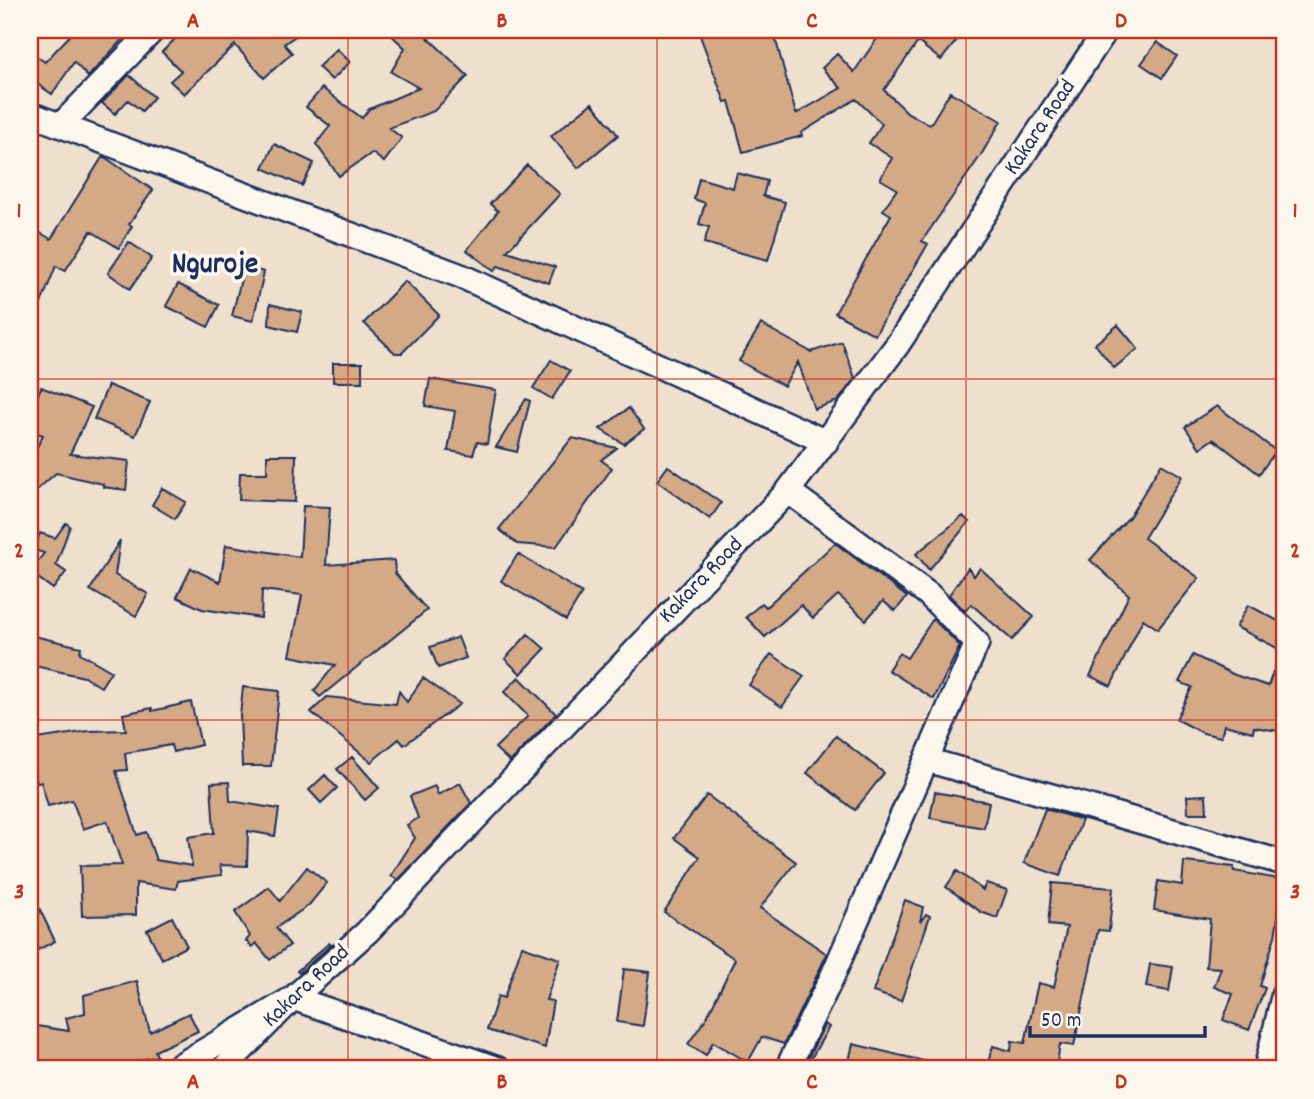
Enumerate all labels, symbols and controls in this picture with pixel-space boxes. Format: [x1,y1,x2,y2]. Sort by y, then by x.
text: A [187,6,199,39]
text: B [497,6,508,39]
text: C [806,6,818,39]
text: D [1115,6,1127,39]
street label: Kakara Road [997,73,1085,183]
text: 1 [16,196,22,229]
text: 1 [1292,196,1298,229]
district label: Nguroje [172,245,258,288]
street label: Kakara Road [652,530,752,632]
text: 2 [14,536,24,569]
text: 2 [1290,536,1300,569]
text: 3 [14,877,24,910]
text: 3 [1290,877,1300,910]
street label: Kakara Road [256,938,358,1036]
scale bar [1030,994,1206,1038]
text: 50 m [1041,1007,1081,1037]
text: A [187,1067,199,1099]
text: B [497,1067,508,1099]
text: C [806,1067,818,1099]
text: D [1115,1067,1127,1099]

